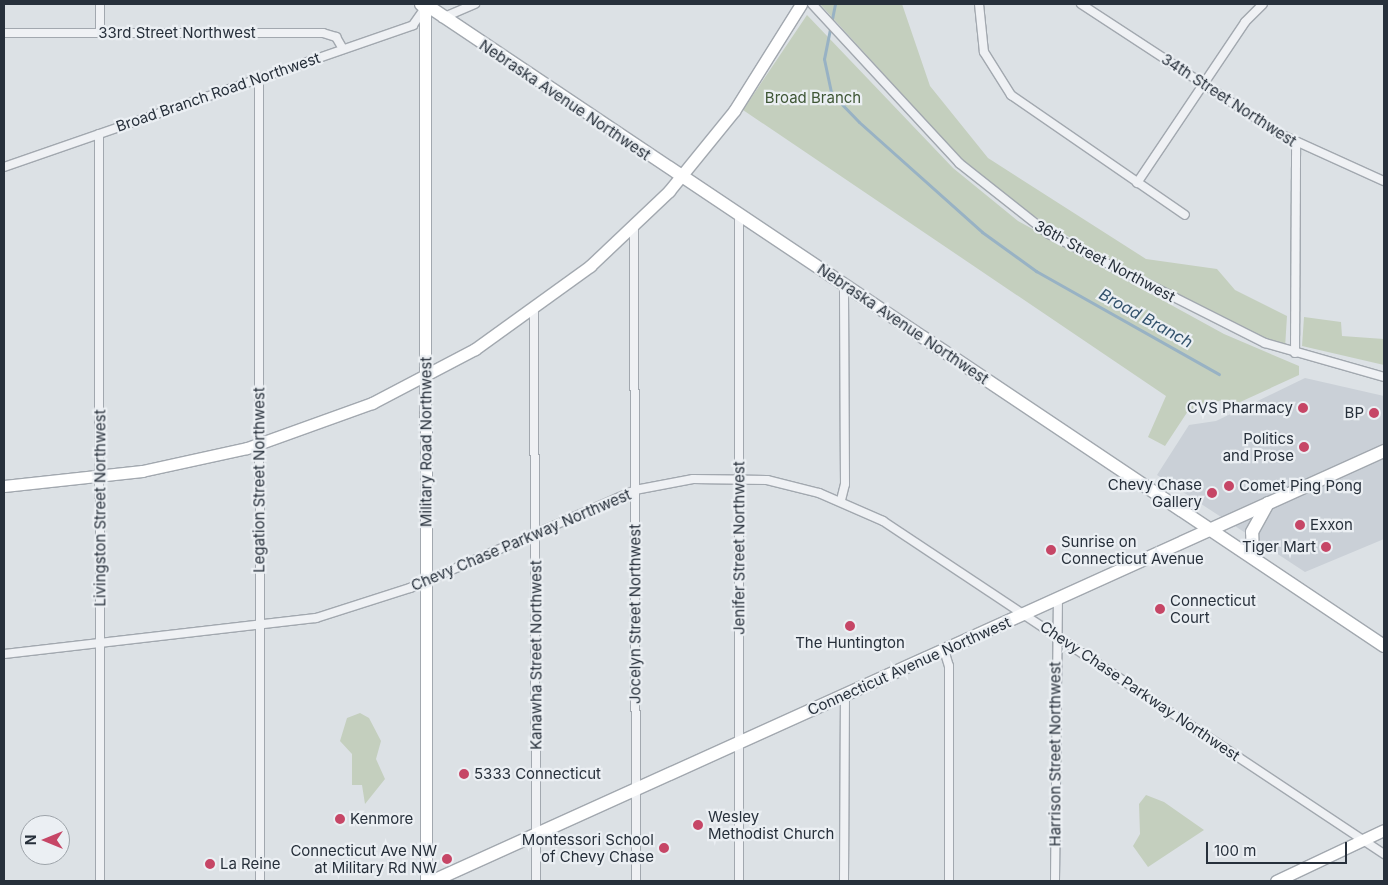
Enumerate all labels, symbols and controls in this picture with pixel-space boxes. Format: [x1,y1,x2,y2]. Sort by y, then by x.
street label: 33rd Street Northwest [98,24,256,42]
street label: Nebraska Avenue Northwest [476,36,654,164]
street label: Broad Branch Road Northwest [114,49,322,135]
street label: 34th Street Northwest [1158,50,1300,150]
park label: Broad Branch [765,89,861,107]
street label: 36th Street Northwest [1032,216,1178,306]
street label: Nebraska Avenue Northwest [814,260,992,388]
water label: Broad Branch [1096,284,1196,352]
street label: Military Road Northwest [417,357,435,527]
street label: Legation Street Northwest [250,387,268,573]
place label: CVS Pharmacy [1187,399,1293,417]
marker: CVS Pharmacy [1297,402,1309,414]
place label: BP [1345,404,1364,422]
marker: BP [1368,407,1380,419]
street label: Livingston Street Northwest [91,409,109,607]
place label: Politics and Prose [1223,429,1294,464]
marker: Politics and Prose [1298,441,1310,453]
street label: Jenifer Street Northwest [730,461,748,635]
place label: Chevy Chase Gallery [1108,475,1202,510]
place label: Comet Ping Pong [1239,477,1362,495]
marker: Comet Ping Pong [1223,480,1235,492]
street label: Chevy Chase Parkway Northwest [408,485,634,595]
marker: Chevy Chase Gallery [1206,487,1218,499]
place label: Exxon [1310,516,1353,534]
marker: Exxon [1294,519,1306,531]
street label: Jocelyn Street Northwest [626,524,644,704]
place label: Sunrise on Connecticut Avenue [1061,532,1204,567]
place label: Tiger Mart [1242,538,1316,556]
marker: Tiger Mart [1320,541,1332,553]
marker: Sunrise on Connecticut Avenue [1045,544,1057,556]
street label: Kanawha Street Northwest [527,560,545,750]
place label: Connecticut Court [1170,591,1256,626]
marker: Connecticut Court [1154,603,1166,615]
street label: Connecticut Avenue Northwest [805,613,1013,719]
street label: Chevy Chase Parkway Northwest [1037,617,1243,765]
marker: The Huntington [844,620,856,632]
place label: The Huntington [795,634,905,652]
street label: Harrison Street Northwest [1046,661,1064,847]
place label: 5333 Connecticut [474,765,601,783]
marker: 5333 Connecticut [458,768,470,780]
place label: Wesley Methodist Church [708,807,834,842]
place label: Kenmore [350,810,413,828]
marker: Kenmore [334,813,346,825]
north arrow [20,815,70,865]
marker: Wesley Methodist Church [692,819,704,831]
place label: Montessori School of Chevy Chase [522,830,654,865]
scale bar [1208,832,1349,864]
text: N [22,835,39,845]
place label: Connecticut Ave NW at Military Rd NW [290,841,437,876]
text: 100 m [1214,841,1256,860]
marker: Montessori School of Chevy Chase [658,842,670,854]
marker: Connecticut Ave NW at Military Rd NW [441,853,453,865]
place label: La Reine [220,855,281,873]
marker: La Reine [204,858,216,870]

